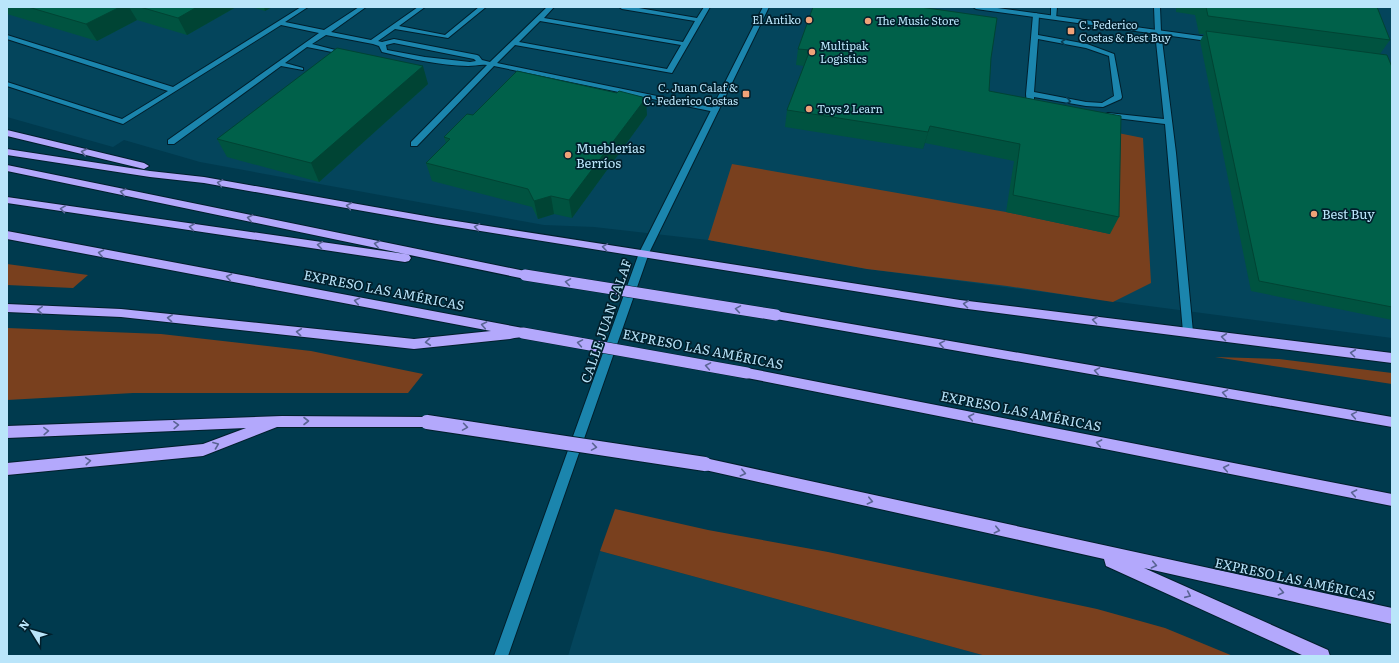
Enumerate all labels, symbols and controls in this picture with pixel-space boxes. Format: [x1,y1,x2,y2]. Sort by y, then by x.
place label: El Antiko [752,11,801,27]
place label: The Music Store [876,12,959,28]
marker: El Antiko [804,15,814,25]
marker: The Music Store [863,16,873,26]
place label: C. Federico Costas & Best Buy [1079,16,1171,45]
marker: C. Federico Costas & Best Buy [1066,26,1076,36]
place label: Multipak Logistics [820,37,869,66]
one-way arrow [1061,38,1067,47]
marker: Multipak Logistics [807,47,817,57]
place label: C. Juan Calaf & C. Federico Costas [643,79,738,108]
marker: C. Juan Calaf & C. Federico Costas [741,89,751,99]
one-way arrow [1065,96,1071,105]
place label: Toys 2 Learn [817,100,883,116]
marker: Toys 2 Learn [804,104,814,114]
place label: Mueblerías Berríos [576,138,645,172]
one-way arrow [81,148,88,156]
marker: Mueblerías Berríos [563,150,573,160]
one-way arrow [217,179,224,188]
one-way arrow [120,188,126,196]
one-way arrow [345,202,352,210]
place label: Best Buy [1322,204,1375,223]
one-way arrow [60,205,66,214]
marker: Best Buy [1309,209,1319,219]
one-way arrow [247,214,253,223]
one-way arrow [189,223,195,232]
one-way arrow [474,223,480,232]
one-way arrow [317,241,324,250]
one-way arrow [374,241,381,249]
one-way arrow [602,243,608,252]
one-way arrow [98,249,104,258]
street label: CALLE JUAN CALAF [575,256,636,385]
street label: EXPRESO LAS AMÉRICAS [302,265,466,314]
one-way arrow [226,273,232,282]
one-way arrow [565,278,571,287]
one-way arrow [354,297,360,306]
one-way arrow [963,300,969,309]
one-way arrow [37,305,43,314]
one-way arrow [735,305,741,314]
one-way arrow [167,314,173,323]
one-way arrow [1092,316,1098,325]
one-way arrow [481,322,488,330]
street label: EXPRESO LAS AMÉRICAS [621,324,785,373]
one-way arrow [296,327,302,336]
one-way arrow [1221,332,1227,341]
one-way arrow [425,337,431,346]
one-way arrow [577,339,583,348]
one-way arrow [939,340,945,349]
one-way arrow [1350,349,1356,358]
one-way arrow [705,363,711,371]
one-way arrow [1094,367,1100,376]
street label: EXPRESO LAS AMÉRICAS [939,386,1103,435]
one-way arrow [1222,389,1229,398]
one-way arrow [1350,411,1357,420]
one-way arrow [968,414,974,422]
one-way arrow [303,417,309,425]
one-way arrow [173,421,179,429]
one-way arrow [462,423,468,431]
one-way arrow [43,426,49,435]
one-way arrow [1096,439,1102,447]
one-way arrow [213,442,220,450]
one-way arrow [591,442,597,451]
one-way arrow [85,457,91,466]
one-way arrow [1223,464,1229,472]
one-way arrow [740,468,746,476]
one-way arrow [1351,489,1357,498]
one-way arrow [867,497,873,505]
one-way arrow [994,525,1000,533]
street label: EXPRESO LAS AMÉRICAS [1213,552,1377,605]
one-way arrow [1151,560,1157,568]
one-way arrow [1278,588,1284,596]
one-way arrow [1183,590,1191,598]
north arrow [12,611,52,651]
text: N [14,616,32,633]

